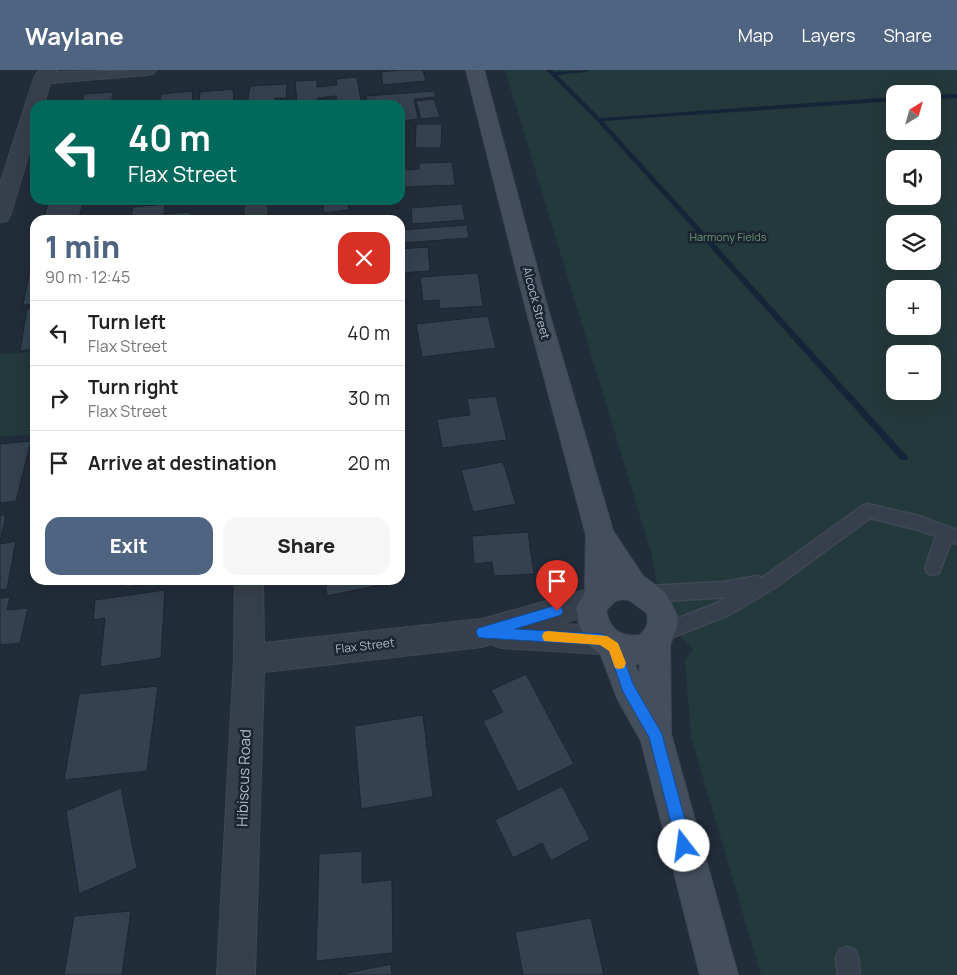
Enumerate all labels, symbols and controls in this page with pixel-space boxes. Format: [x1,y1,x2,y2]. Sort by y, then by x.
text: Waylane [25,19,124,52]
text: Map [738,23,773,47]
text: Layers [801,23,855,47]
text: Share [883,23,932,47]
north arrow [886,85,941,140]
map controls [886,85,941,400]
text: 40 m [128,114,211,162]
icon: left [45,120,110,185]
button: sound [886,150,941,205]
text: Flax Street [128,159,237,189]
button: layers [886,215,941,270]
text: 1 min [45,226,120,267]
park label: Harmony Fields [689,229,767,244]
button: close [338,232,390,284]
street label: Alcock Street [519,265,554,341]
text: 90 m · 12:45 [45,266,130,288]
button: + [886,280,941,335]
text: Turn left [88,309,166,335]
icon: left [45,319,73,347]
text: 40 m [347,320,390,346]
text: Flax Street [88,335,167,357]
button: − [886,345,941,400]
text: Turn right [88,374,178,400]
icon: right [45,384,73,412]
text: 30 m [348,385,390,411]
text: Flax Street [88,400,167,422]
icon: arrive [45,449,73,477]
text: Arrive at destination [88,450,277,476]
text: 20 m [348,450,390,476]
button: Exit [45,517,213,575]
button: Share [223,517,390,575]
pin [536,560,578,611]
icon: arrive [543,567,571,595]
street label: Flax Street [334,633,396,658]
street label: Hibiscus Road [231,729,256,827]
position arrow [657,819,709,871]

